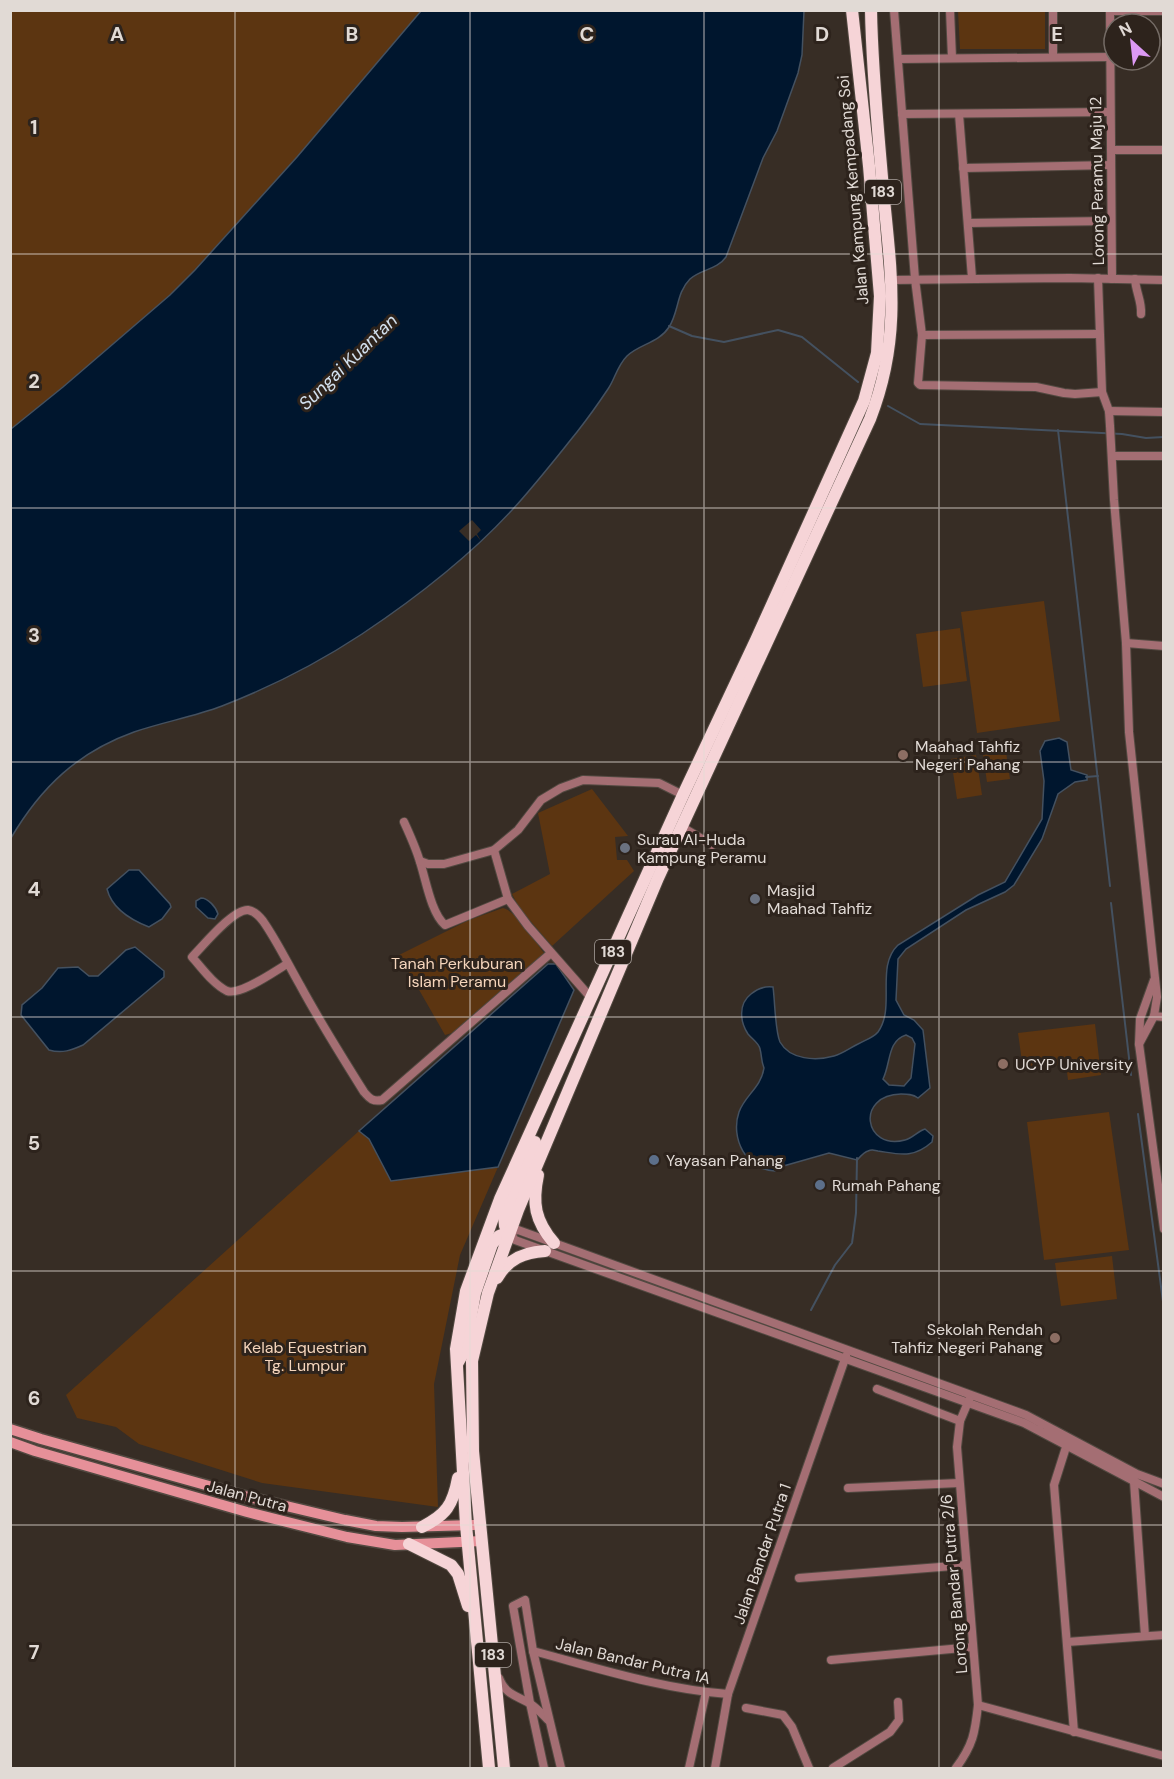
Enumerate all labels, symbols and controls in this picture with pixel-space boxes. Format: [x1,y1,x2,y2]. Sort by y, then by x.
north arrow [1102,12,1162,72]
text: N [1115,17,1135,41]
text: A [110,21,124,47]
text: B [346,21,358,47]
text: C [580,21,594,47]
text: D [815,21,829,47]
text: E [1051,21,1063,47]
street label: Jalan Kampung Kempadang Soi [832,74,874,306]
street label: Lorong Peramu Maju 12 [1085,96,1109,266]
text: 1 [30,114,38,140]
road number: 183 [865,180,901,204]
water label: Sungai Kuantan [293,309,403,415]
text: 2 [28,368,40,394]
text: 3 [28,622,40,648]
place label: Maahad Tahfiz Negeri Pahang [915,736,1021,775]
marker: Maahad Tahfiz Negeri Pahang [896,748,910,762]
place label: Surau Al-Huda Kampung Peramu [637,829,766,868]
marker: Surau Al-Huda Kampung Peramu [618,841,632,855]
text: 4 [28,876,41,902]
place label: Masjid Maahad Tahfiz [767,880,872,919]
marker: Masjid Maahad Tahfiz [748,892,762,906]
road number: 183 [595,940,631,964]
park label: Tanah Perkuburan Islam Peramu [391,953,523,992]
place label: UCYP University [1015,1054,1133,1075]
marker: UCYP University [996,1057,1010,1071]
text: 5 [28,1130,40,1156]
place label: Yayasan Pahang [666,1150,784,1171]
marker: Yayasan Pahang [647,1153,661,1167]
place label: Rumah Pahang [832,1175,941,1196]
marker: Rumah Pahang [813,1178,827,1192]
place label: Sekolah Rendah Tahfiz Negeri Pahang [891,1319,1043,1358]
marker: Sekolah Rendah Tahfiz Negeri Pahang [1048,1331,1062,1345]
park label: Kelab Equestrian Tg. Lumpur [243,1337,367,1376]
text: 6 [28,1385,40,1411]
street label: Jalan Putra [205,1475,289,1517]
street label: Jalan Bandar Putra 1 [728,1481,796,1627]
street label: Lorong Bandar Putra 2/6 [936,1493,972,1675]
street label: Jalan Bandar Putra 1A [554,1633,713,1689]
text: 7 [29,1639,40,1665]
road number: 183 [475,1643,511,1667]

